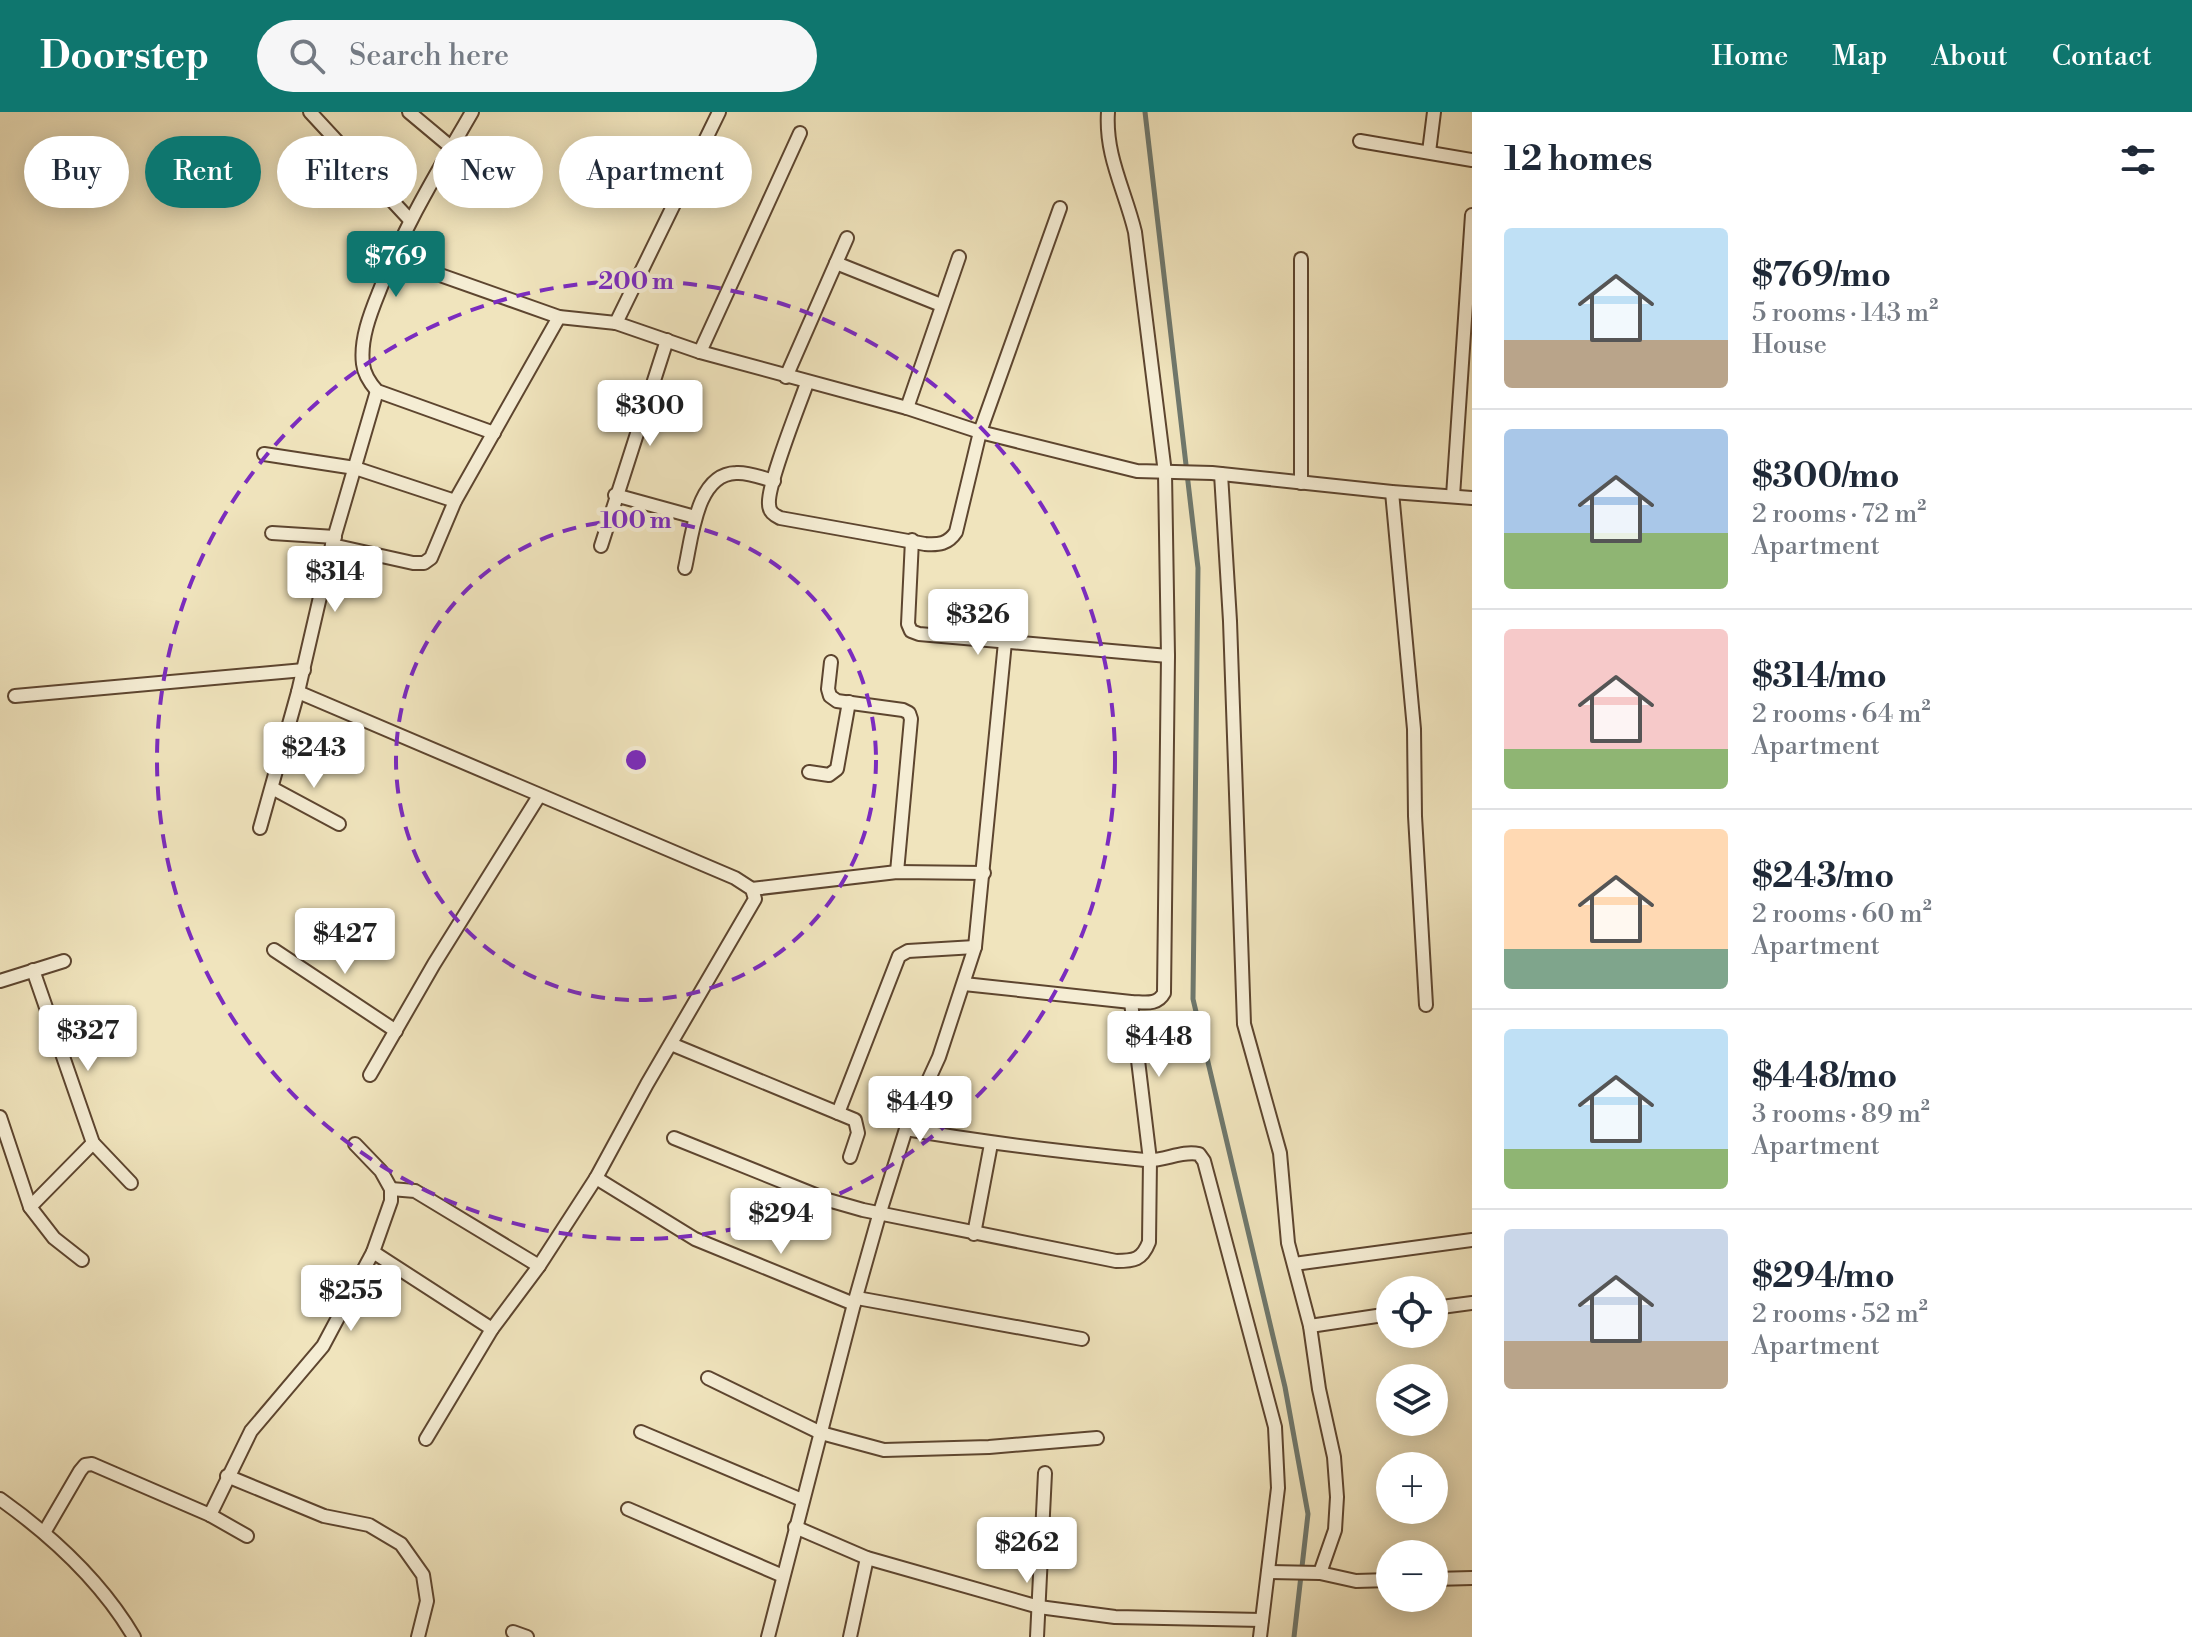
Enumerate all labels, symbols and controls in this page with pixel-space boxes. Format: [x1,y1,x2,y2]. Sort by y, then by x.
search box [257,20,817,92]
text: Doorstep [40,33,209,80]
icon: search [285,34,329,78]
text: Search here [349,37,509,75]
text: Home [1712,39,1788,74]
text: Map [1832,39,1887,74]
text: About [1931,39,2008,74]
text: Contact [2052,39,2152,74]
chip: Buy [24,136,129,208]
chip: Rent [145,136,261,208]
chip: Filters [277,136,417,208]
chip: New [433,136,543,208]
chip: Apartment [559,136,752,208]
icon: filters [2116,138,2160,182]
text: 12 homes [1504,139,1653,181]
pin: $769 [349,231,443,299]
text: $769 [365,241,427,273]
text: $769/mo [1752,255,1891,297]
icon: home [1568,260,1664,356]
text: 200 m [598,267,674,297]
text: 5 rooms · 143 m² [1752,297,1938,329]
text: House [1752,329,1827,361]
pin: $300 [603,380,697,448]
text: $300 [616,390,684,422]
text: $300/mo [1752,456,1900,498]
icon: home [1568,461,1664,557]
text: 2 rooms · 72 m² [1752,498,1926,530]
text: 100 m [600,506,672,536]
text: Apartment [1752,530,1880,562]
pin: $314 [288,546,382,614]
text: $314 [305,556,365,588]
pin: $326 [931,589,1025,657]
text: $326 [946,599,1010,631]
text: $314/mo [1752,656,1887,698]
icon: home [1568,661,1664,757]
text: 2 rooms · 64 m² [1752,698,1931,730]
pin: $243 [267,722,361,790]
text: Apartment [1752,730,1880,762]
text: $243 [282,732,346,764]
centre of rings [622,746,650,774]
text: $243/mo [1752,856,1894,898]
icon: home [1568,861,1664,957]
text: 2 rooms · 60 m² [1752,898,1932,930]
pin: $427 [298,908,392,976]
text: $427 [313,918,377,950]
text: Apartment [1752,930,1880,962]
pin: $327 [41,1005,135,1073]
pin: $448 [1112,1011,1206,1079]
text: $327 [57,1015,119,1047]
text: $448 [1125,1021,1193,1053]
text: $448/mo [1752,1056,1897,1098]
icon: home [1568,1061,1664,1157]
pin: $449 [873,1076,967,1144]
text: $449 [886,1086,954,1118]
text: 3 rooms · 89 m² [1752,1098,1930,1130]
text: Apartment [1752,1130,1880,1162]
pin: $294 [734,1188,828,1256]
text: $294 [748,1198,814,1230]
text: $294/mo [1752,1256,1895,1298]
icon: home [1568,1261,1664,1357]
pin: $255 [304,1265,398,1333]
text: $255 [319,1275,383,1307]
map controls [1376,1276,1448,1612]
button: locate [1376,1276,1448,1348]
text: 2 rooms · 52 m² [1752,1298,1928,1330]
text: Apartment [1752,1330,1880,1362]
button: layers [1376,1364,1448,1436]
button: + [1376,1452,1448,1524]
pin: $262 [980,1517,1074,1585]
text: $262 [995,1527,1059,1559]
button: − [1376,1540,1448,1612]

